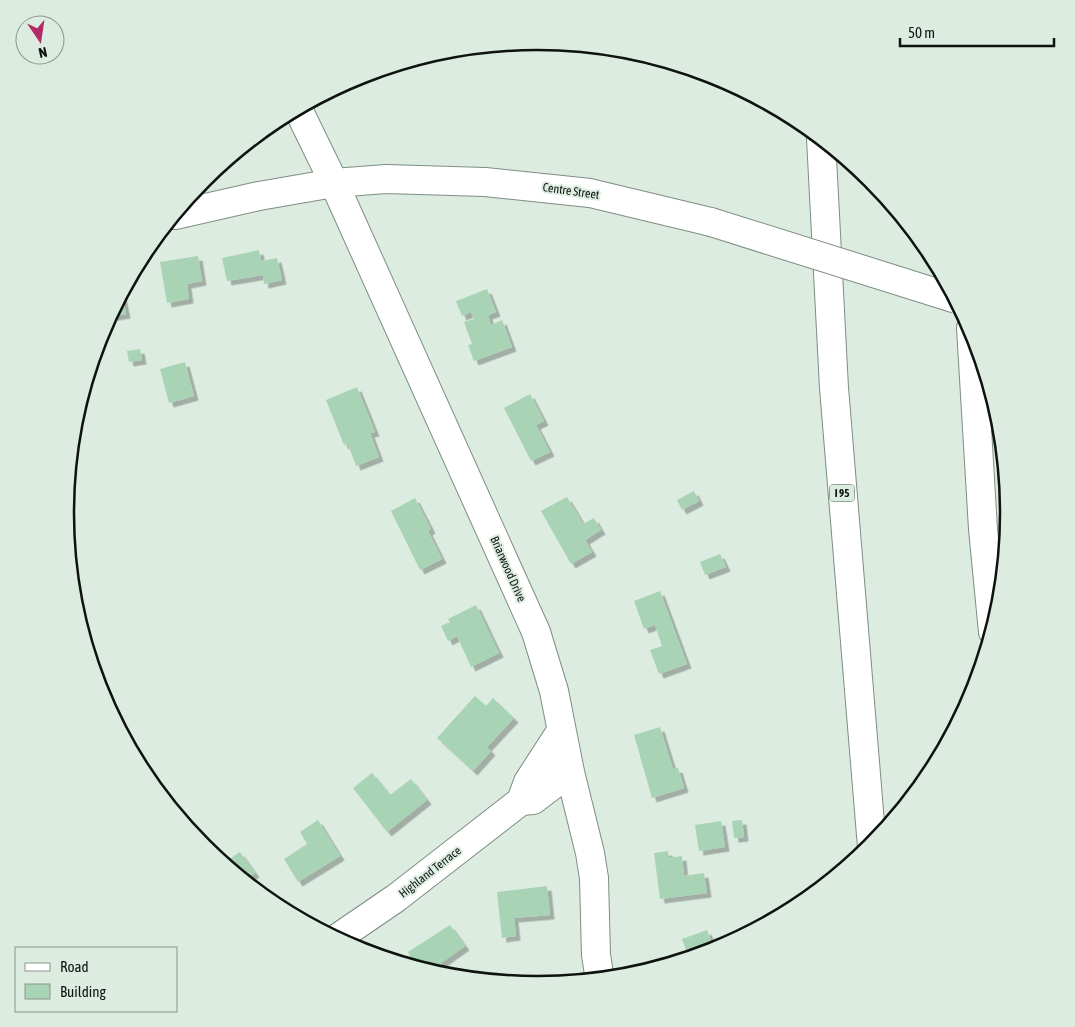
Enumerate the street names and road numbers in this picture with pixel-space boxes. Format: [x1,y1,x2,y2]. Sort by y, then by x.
street label: Centre Street [542,180,601,202]
road number: I 95 [830,484,854,502]
street label: Briarwood Drive [487,534,529,604]
street label: Highland Terrace [396,843,464,901]

